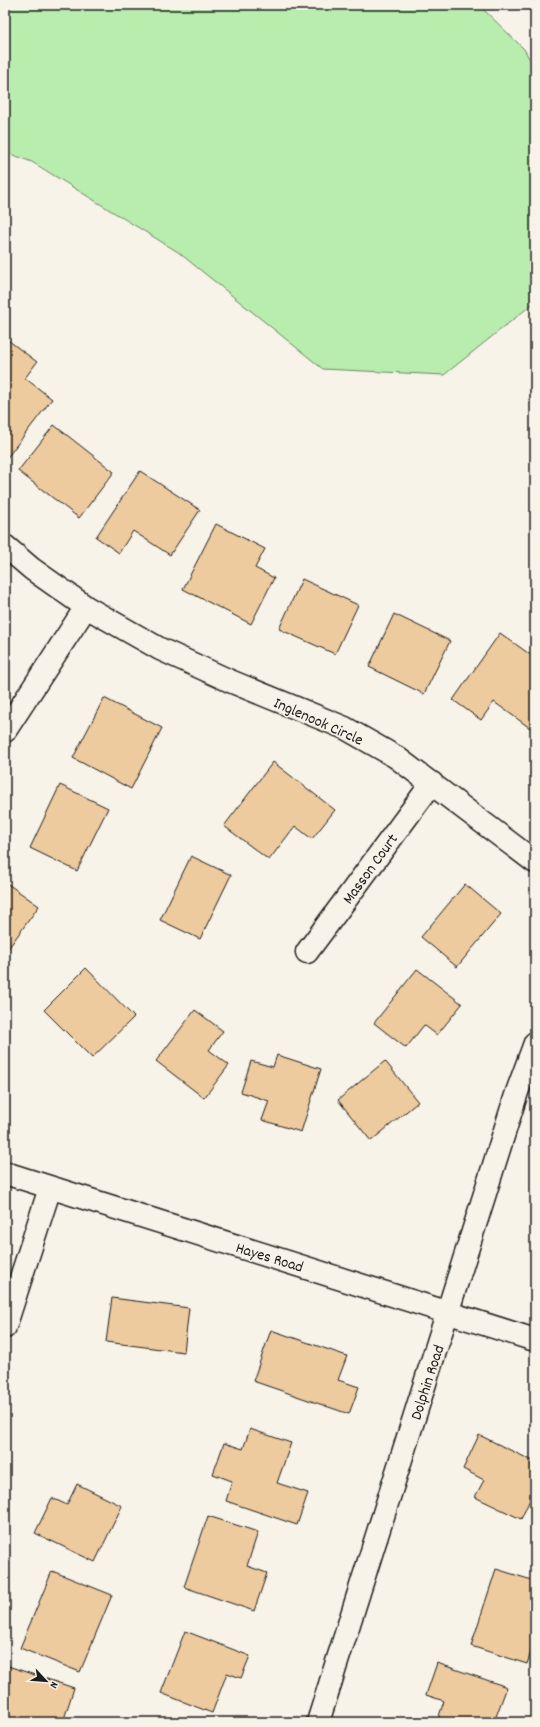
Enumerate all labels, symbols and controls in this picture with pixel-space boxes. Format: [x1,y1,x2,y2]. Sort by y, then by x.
street label: Inglenook Circle [269,692,367,752]
street label: Masson Court [338,829,405,910]
street label: Hayes Road [233,1237,306,1280]
street label: Dolphin Road [405,1342,451,1423]
north arrow [26,1661,66,1701]
text: N [45,1679,62,1691]

